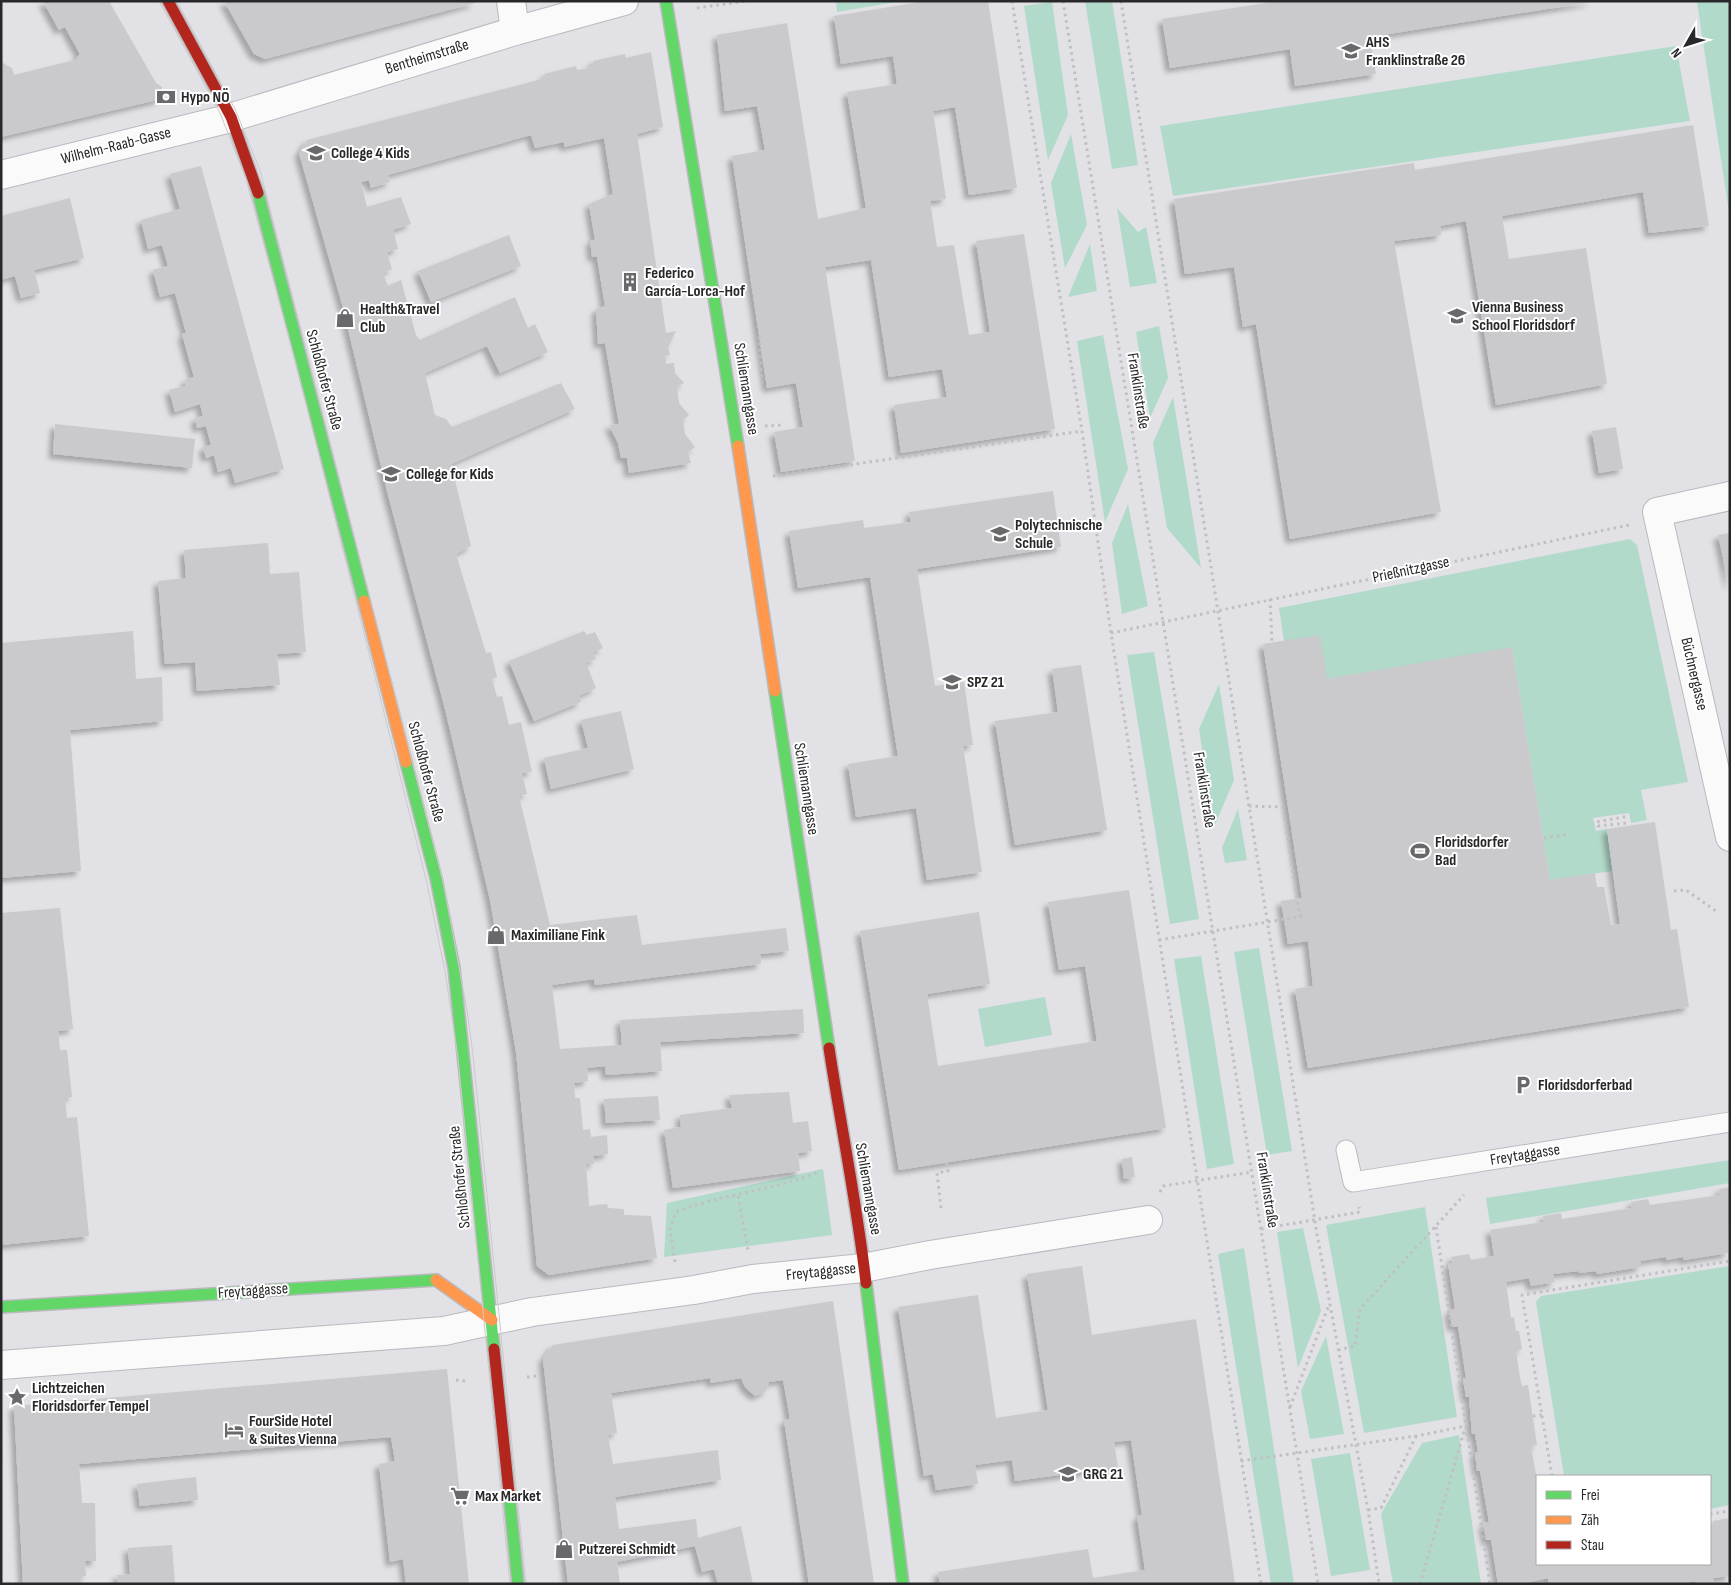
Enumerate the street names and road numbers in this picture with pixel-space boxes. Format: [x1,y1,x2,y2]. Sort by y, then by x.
street label: Bentheimstraße [383,35,471,79]
street label: Wilhelm-Raab-Gasse [59,123,173,169]
street label: Schloßhofer Straße [301,328,347,432]
street label: Schliemanngasse [729,342,763,436]
street label: Franklinstraße [1123,352,1153,430]
street label: Prießnitzgasse [1371,553,1451,587]
street label: Büchnergasse [1676,636,1712,712]
street label: Schloßhofer Straße [403,720,449,824]
street label: Schliemanngasse [789,742,823,836]
street label: Franklinstraße [1189,751,1219,829]
street label: Schloßhofer Straße [445,1125,475,1229]
street label: Freytaggasse [1489,1140,1561,1170]
street label: Schliemanngasse [851,1142,885,1236]
street label: Franklinstraße [1252,1151,1282,1229]
street label: Freytaggasse [785,1259,857,1285]
street label: Freytaggasse [217,1279,289,1303]

